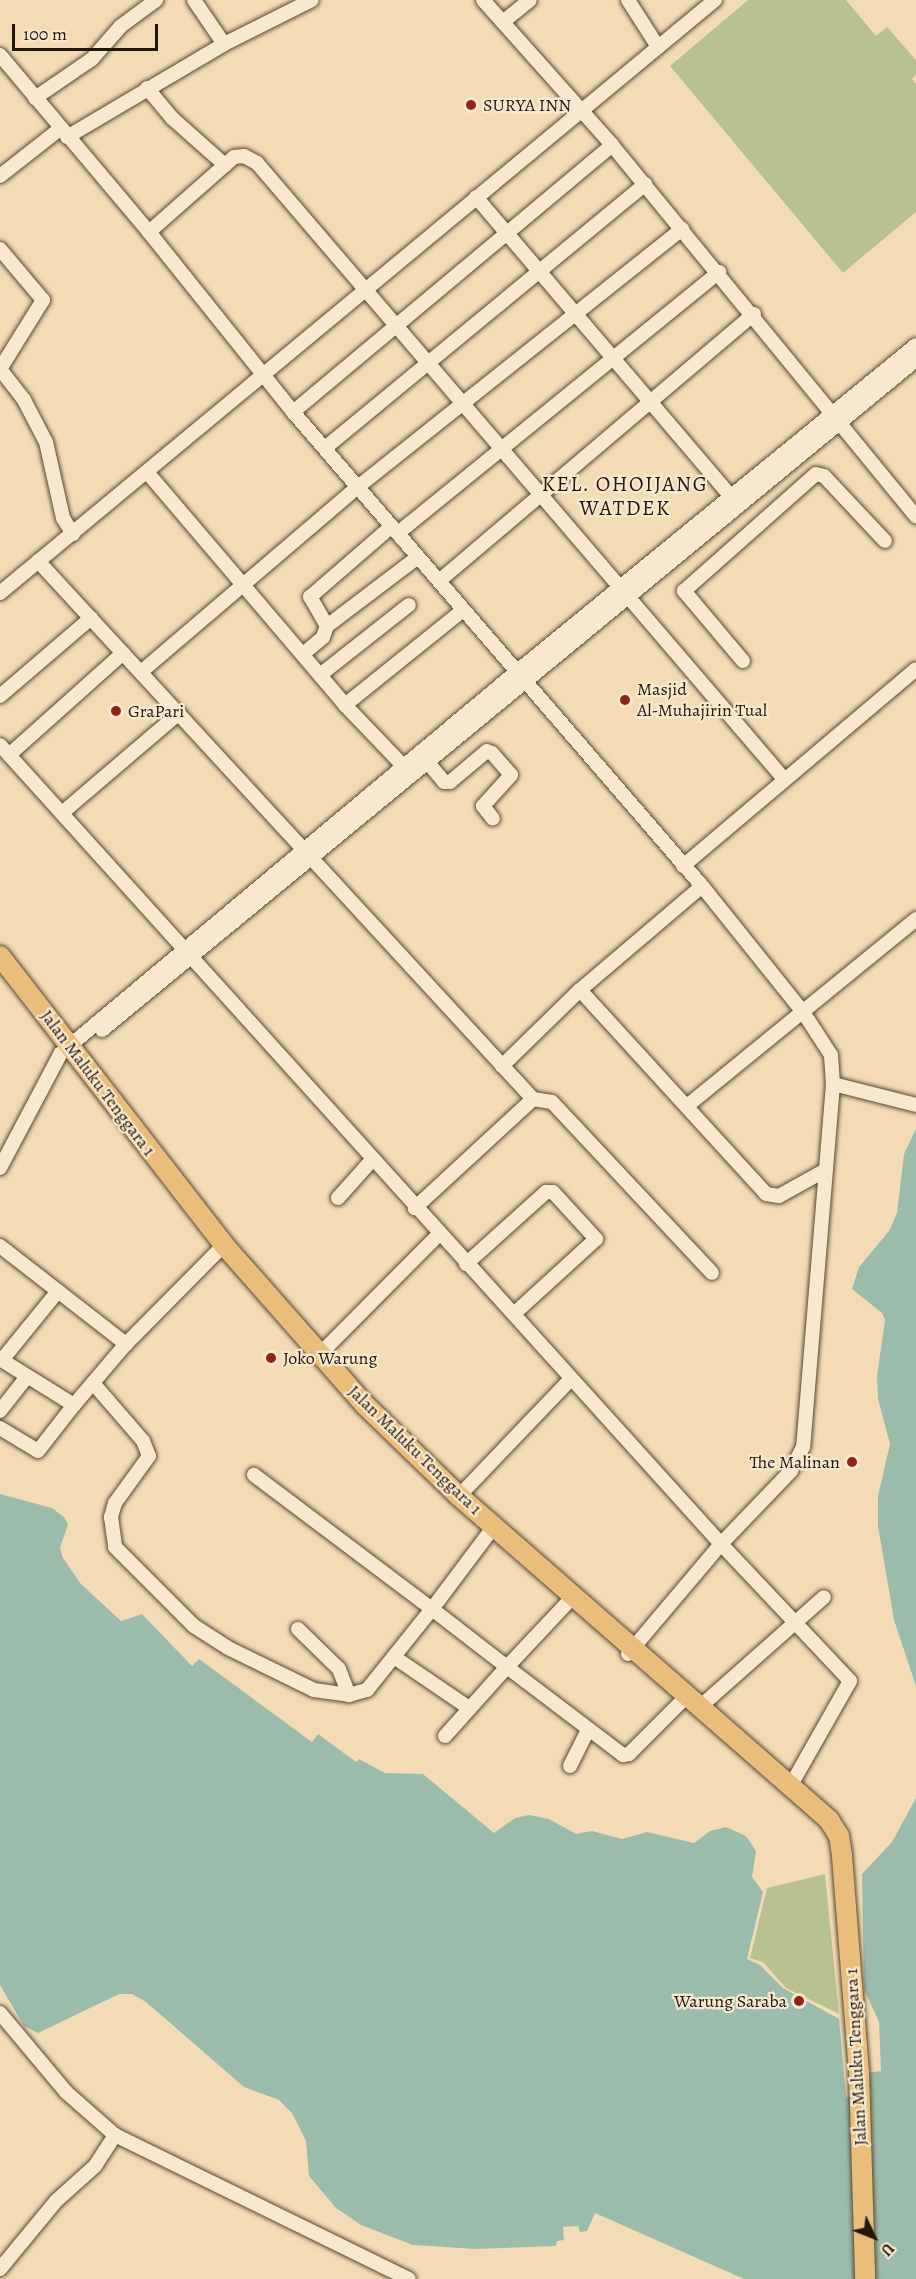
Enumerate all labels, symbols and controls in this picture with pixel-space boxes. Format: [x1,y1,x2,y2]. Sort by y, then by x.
scale bar [15,12,160,50]
text: 100 m [23,22,67,46]
place label: SURYA INN [483,94,571,116]
marker: SURYA INN [464,98,478,112]
district label: KEL. OHOIJANG WATDEK [542,471,708,521]
place label: Masjid Al-Muhajirin Tual [637,679,767,722]
marker: Masjid Al-Muhajirin Tual [618,693,632,707]
place label: GraPari [128,700,184,722]
marker: GraPari [109,704,123,718]
street label: Jalan Maluku Tenggara 1 [36,1006,160,1160]
place label: Joko Warung [283,1347,377,1369]
marker: Joko Warung [264,1351,278,1365]
street label: Jalan Maluku Tenggara 1 [344,1381,486,1519]
place label: The Malinan [750,1451,840,1473]
marker: The Malinan [845,1455,859,1469]
street label: Jalan Maluku Tenggara 1 [841,1968,871,2146]
place label: Warung Saraba [674,1990,787,2012]
marker: Warung Saraba [792,1994,806,2008]
north arrow [844,2207,904,2267]
text: U [876,2238,899,2261]

